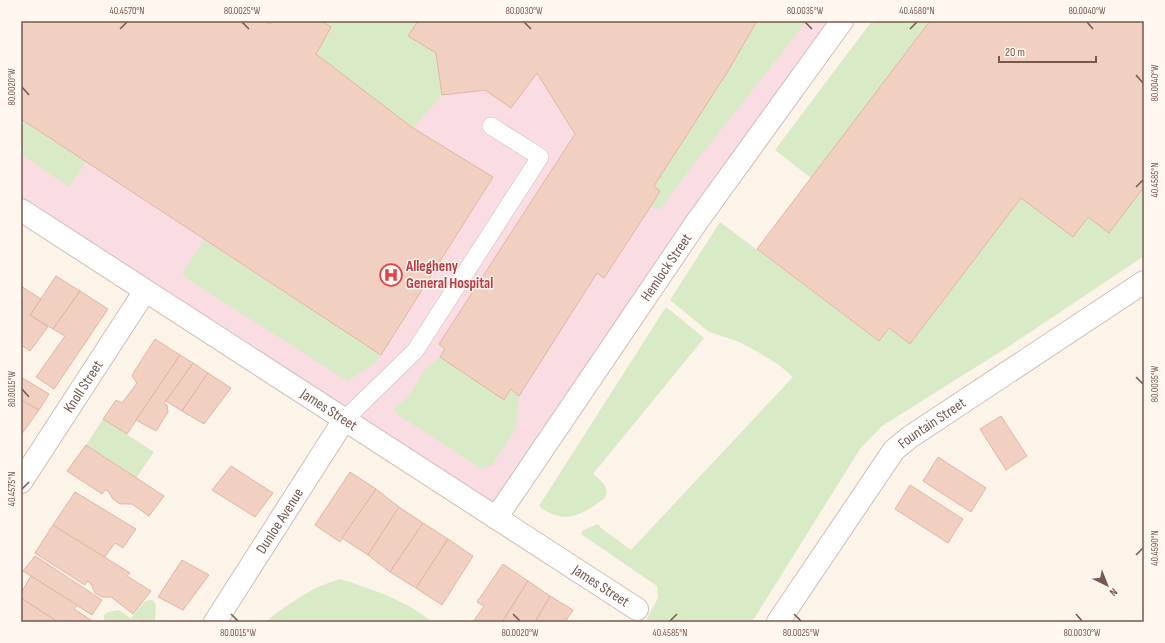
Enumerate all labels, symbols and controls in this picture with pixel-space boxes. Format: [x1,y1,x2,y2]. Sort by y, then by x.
text: 40.4570°N [110,5,144,17]
text: 80.0025°W [224,5,261,17]
text: 80.0030°W [505,5,543,17]
text: 80.0035°W [787,5,824,17]
text: 40.4580°N [899,5,935,17]
text: 80.0040°W [1068,5,1106,17]
scale bar [999,38,1096,64]
text: 20 m [1005,45,1025,60]
text: 80.0040°W [1149,64,1161,102]
text: 80.0020°W [6,68,18,106]
text: 40.4585°N [1149,163,1161,197]
street label: Hemlock Street [636,229,696,305]
place label: Allegheny General Hospital [405,257,493,293]
hospital icon: Allegheny General Hospital [378,262,404,288]
street label: Knoll Street [59,356,107,416]
text: 80.0035°W [1149,365,1161,402]
text: 80.0015°W [6,370,18,407]
street label: James Street [296,384,361,435]
street label: Fountain Street [894,393,970,453]
text: 40.4575°N [6,472,18,506]
street label: Dunloe Avenue [252,484,308,557]
text: 40.4590°N [1149,530,1161,566]
street label: James Street [568,560,633,611]
north arrow [1087,565,1127,605]
text: N [1107,585,1120,599]
text: 80.0015°W [220,627,257,639]
text: 80.0020°W [501,627,539,639]
text: 40.4585°N [653,627,687,639]
text: 80.0025°W [783,627,820,639]
text: 80.0030°W [1063,627,1101,639]

